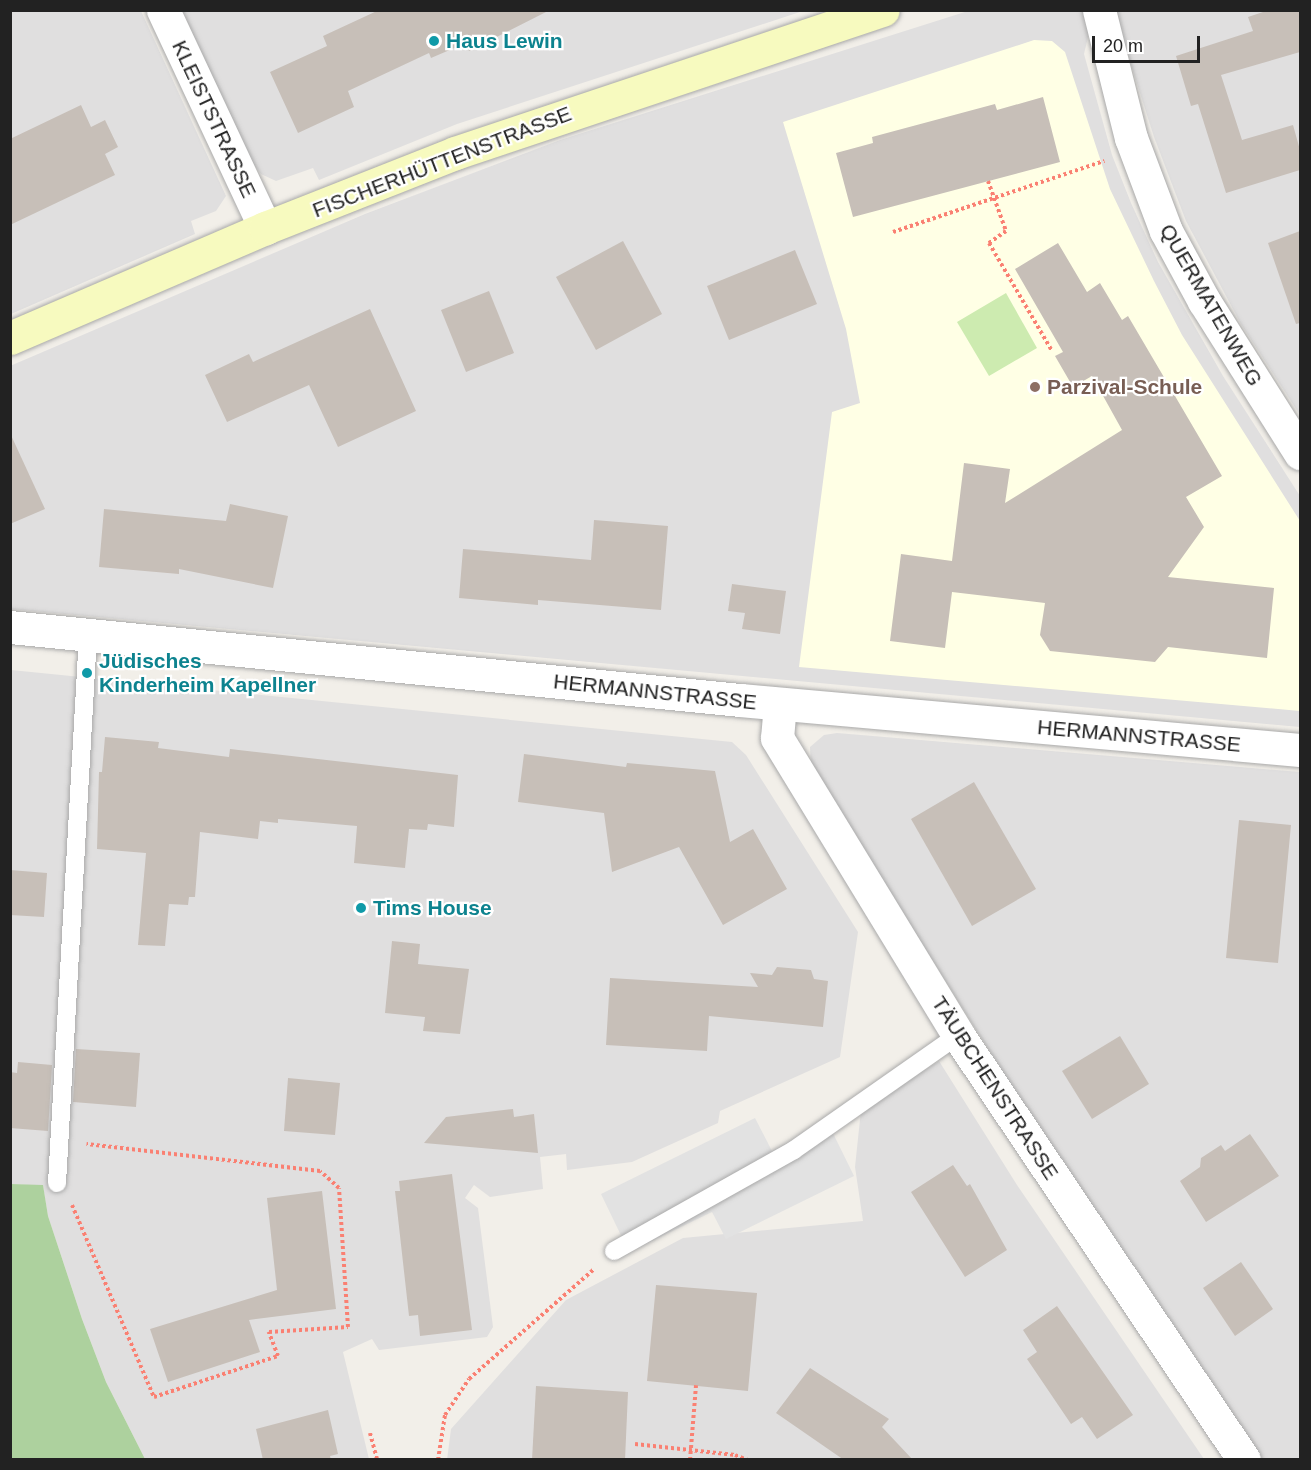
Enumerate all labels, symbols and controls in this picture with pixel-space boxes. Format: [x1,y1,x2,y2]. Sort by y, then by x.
scale bar [1095,24,1203,62]
place label: Haus Lewin [446,28,563,54]
marker: Haus Lewin [427,34,441,48]
street label: KLEISTSTRASSE [167,36,261,202]
text: 20 m [1103,36,1143,56]
street label: FISCHERHÜTTENSTRASSE [309,101,575,223]
street label: QUERMATENWEG [1154,220,1268,390]
place label: Parzival-Schule [1047,374,1202,400]
marker: Parzival-Schule [1028,380,1042,394]
place label: Jüdisches Kinderheim Kapellner [99,648,316,698]
marker: Jüdisches Kinderheim Kapellner [80,666,94,680]
street label: HERMANNSTRASSE [552,669,758,715]
street label: HERMANNSTRASSE [1036,715,1242,757]
place label: Tims House [373,895,492,921]
marker: Tims House [354,901,368,915]
street label: TÄUBCHENSTRASSE [926,992,1064,1184]

